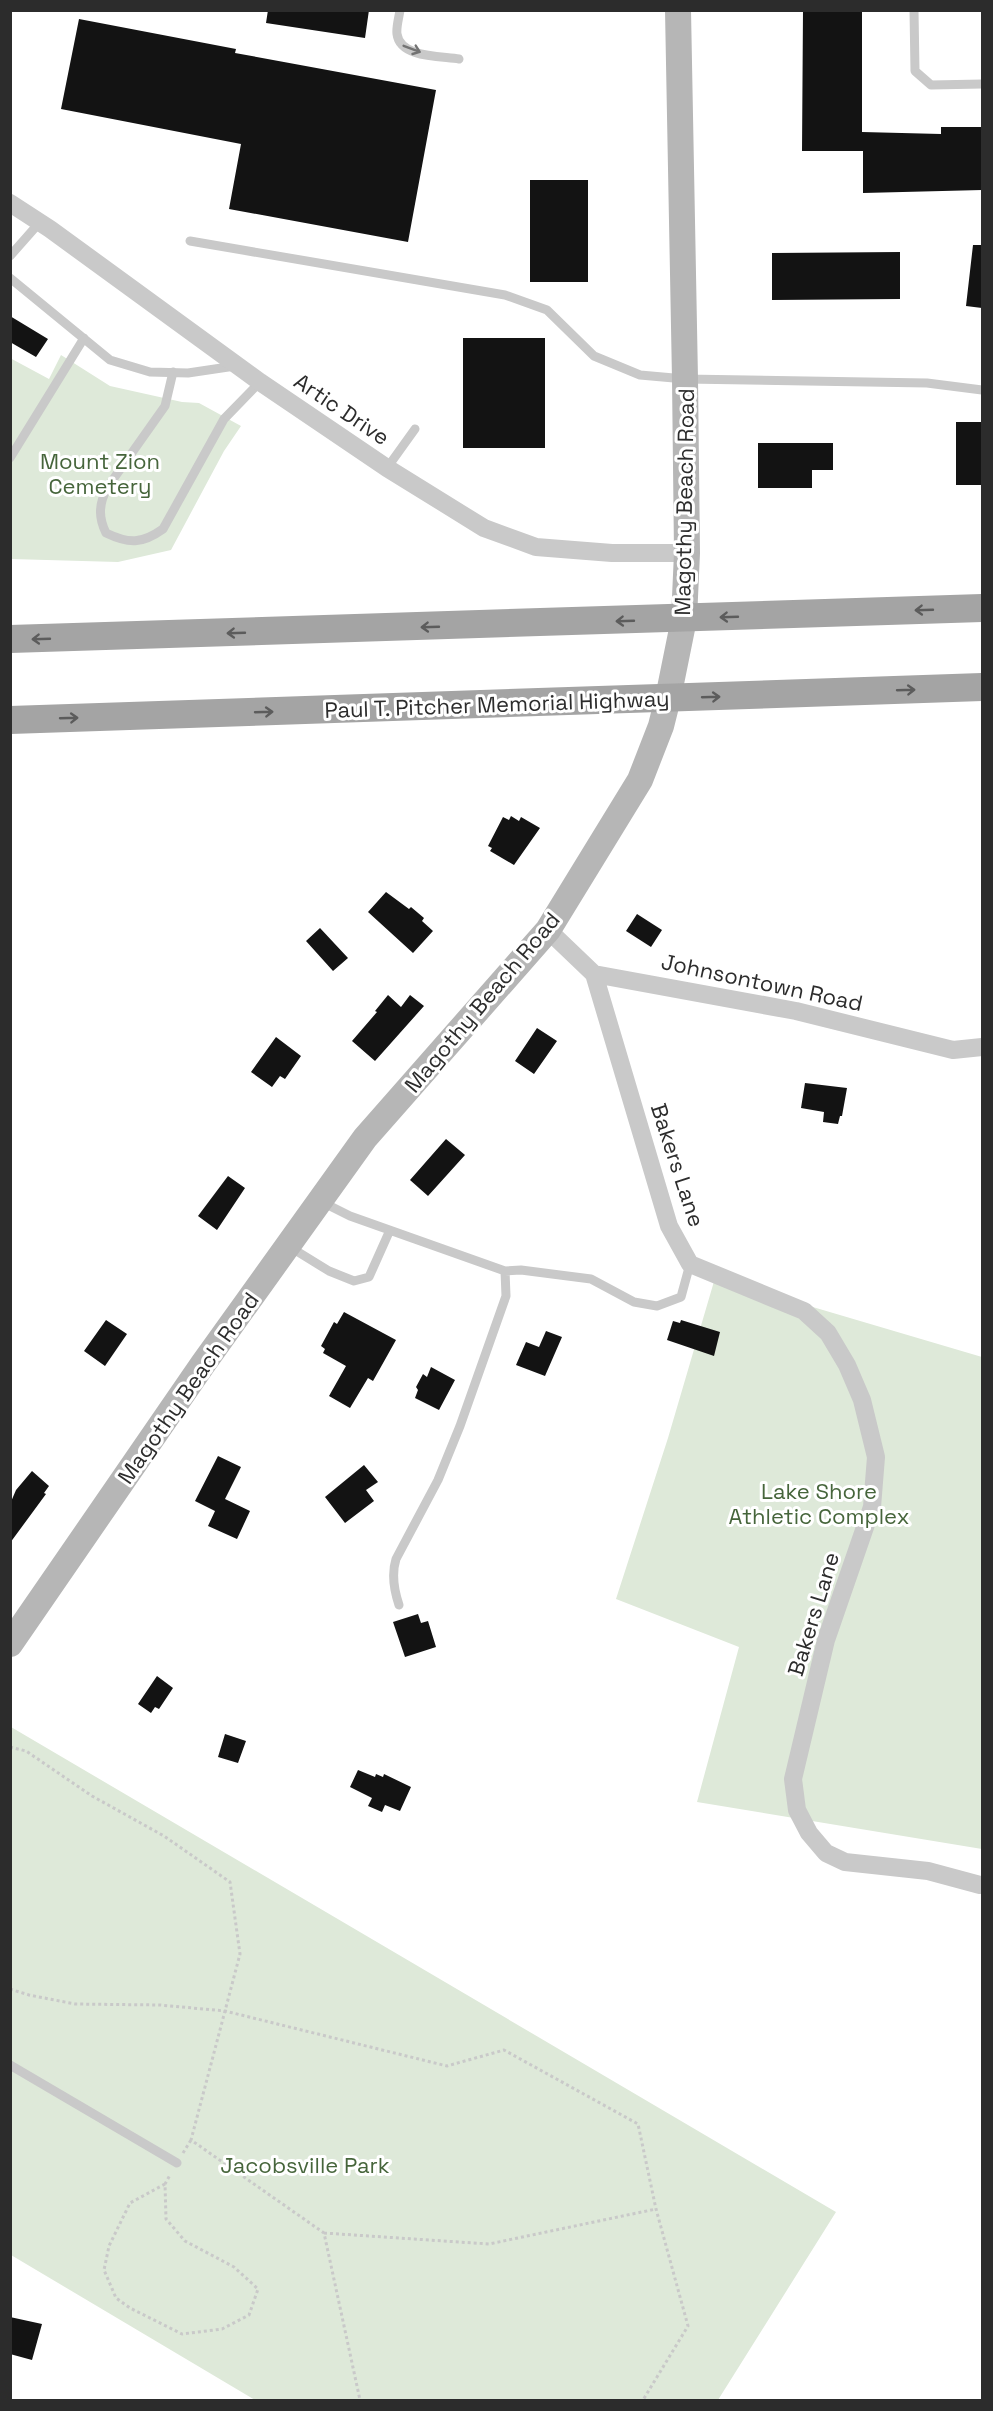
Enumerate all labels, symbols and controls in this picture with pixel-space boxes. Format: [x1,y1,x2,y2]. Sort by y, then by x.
one-way arrow [403,45,421,56]
street label: Artic Drive [289,367,395,451]
street label: Magothy Beach Road [668,388,700,616]
park label: Mount Zion Cemetery [40,447,160,500]
one-way arrow [915,605,935,616]
one-way arrow [720,612,740,623]
one-way arrow [616,615,636,626]
one-way arrow [421,621,441,632]
one-way arrow [226,627,246,638]
one-way arrow [31,633,51,645]
street label: Paul T. Pitcher Memorial Highway [324,684,670,724]
one-way arrow [895,684,915,696]
one-way arrow [700,691,720,703]
one-way arrow [253,706,273,717]
one-way arrow [58,712,78,724]
street label: Magothy Beach Road [398,906,566,1098]
street label: Johnsontown Road [659,947,865,1017]
street label: Bakers Lane [645,1100,711,1230]
street label: Magothy Beach Road [111,1287,265,1489]
park label: Lake Shore Athletic Complex [729,1477,909,1530]
street label: Bakers Lane [781,1549,845,1679]
park label: Jacobsville Park [220,2151,390,2179]

